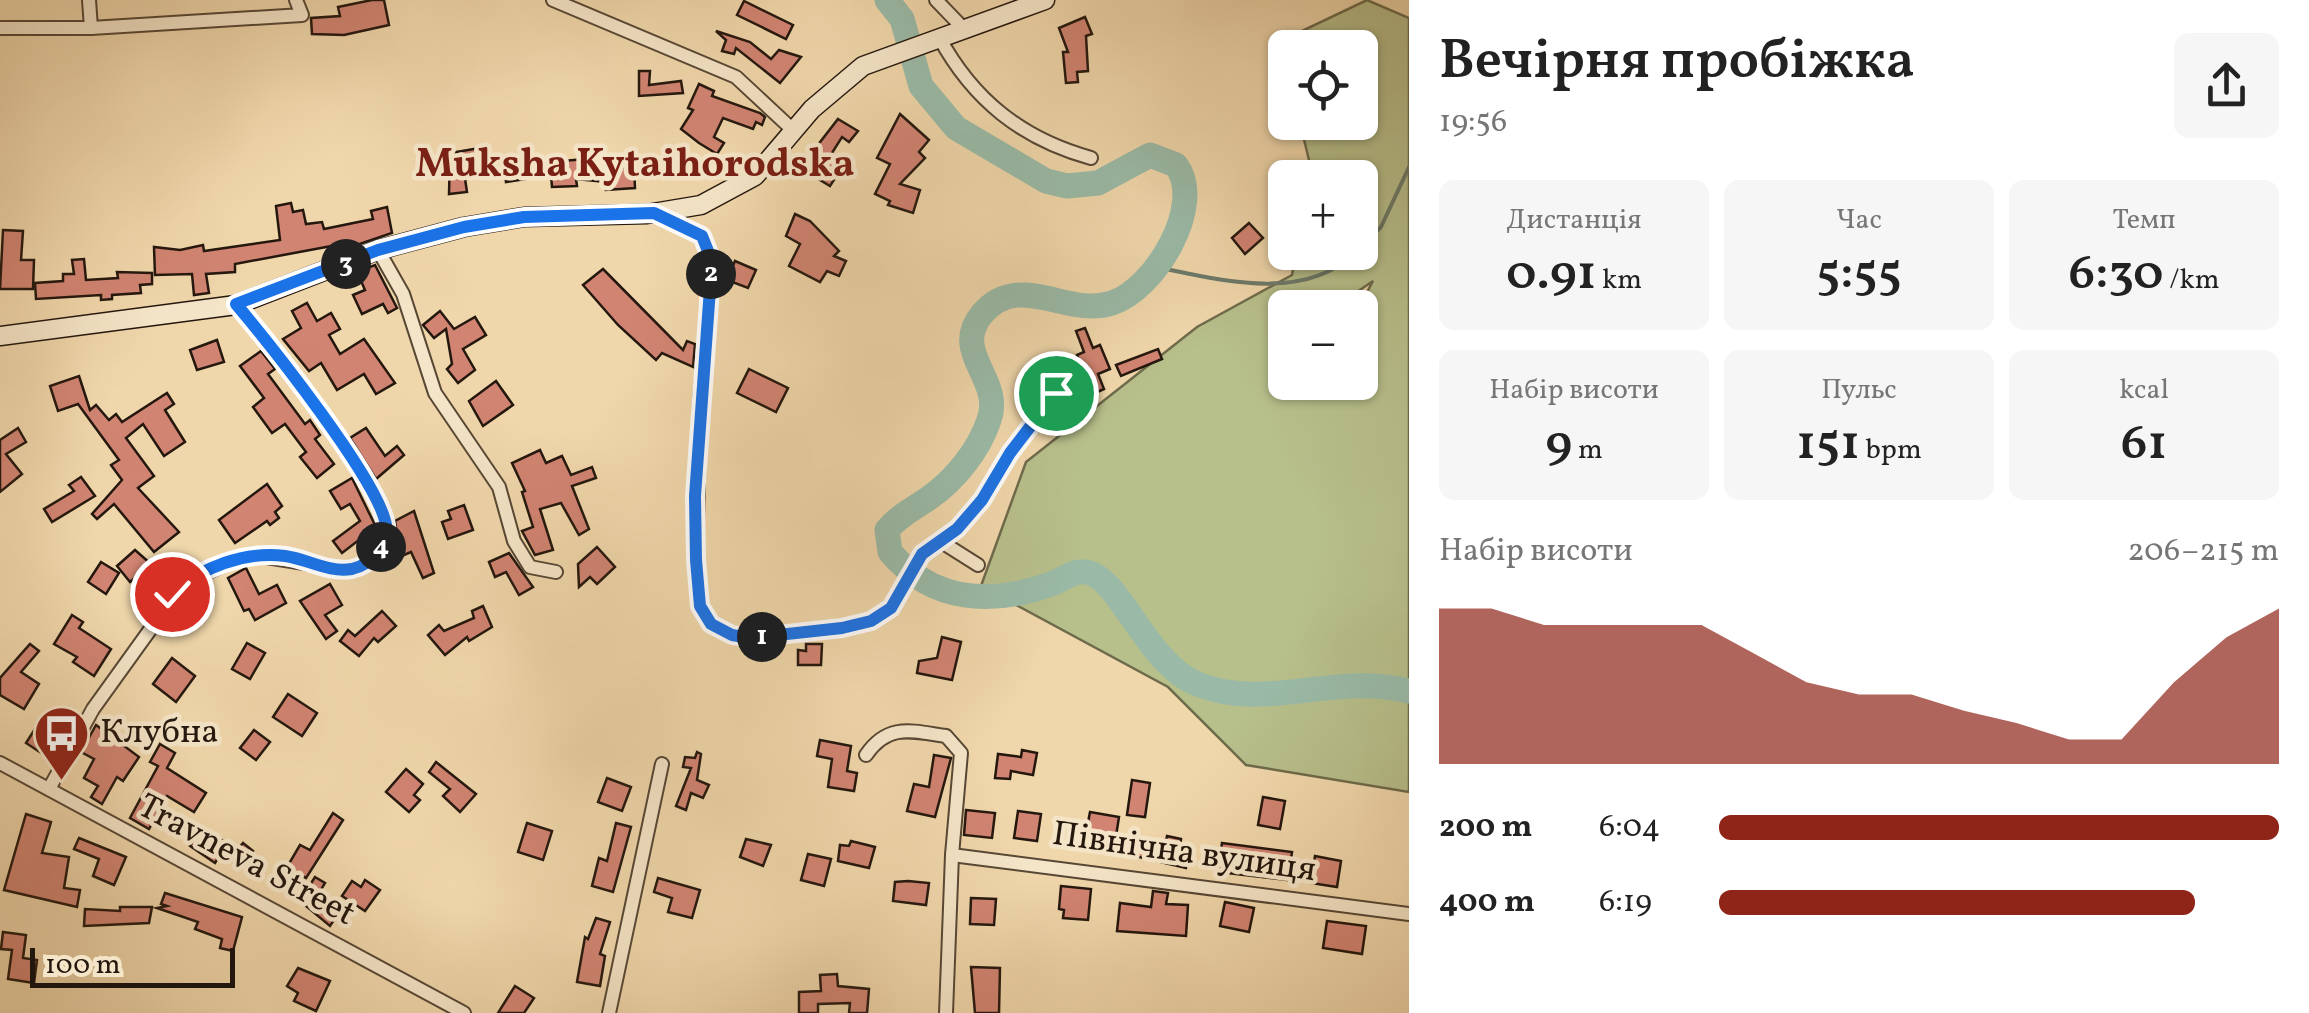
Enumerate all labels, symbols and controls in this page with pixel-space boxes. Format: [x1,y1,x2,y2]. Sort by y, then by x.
text: Вечірня пробіжка [1439,25,1915,101]
map controls [1268,30,1378,400]
button: locate [1268,30,1378,140]
button: share [2174,33,2279,138]
text: 19:56 [1439,101,1507,145]
district label: Muksha Kytaihorodska [415,138,855,194]
button: + [1268,160,1378,270]
text: Дистанція [1506,201,1642,240]
text: Час [1836,201,1882,240]
text: Темп [2112,201,2176,240]
pin: 3 [321,239,371,289]
text: 0.91 [1506,240,1596,310]
text: 5:55 [1816,240,1902,310]
text: 6:30 [2069,240,2164,310]
text: 3 [339,244,353,283]
pin: 2 [686,249,736,299]
text: 2 [704,254,718,293]
text: km [1596,261,1642,300]
text: /km [2164,261,2219,300]
button: − [1268,290,1378,400]
pin [1014,351,1099,436]
icon: arrive [1029,366,1084,421]
text: Набір висоти [1489,371,1659,410]
text: Пульс [1821,371,1897,410]
text: kcal [2119,371,2169,410]
text: 9 [1545,410,1572,480]
text: 151 [1796,410,1860,480]
text: 61 [2121,410,2167,480]
text: m [1572,431,1603,470]
text: bpm [1860,431,1922,470]
pin: 4 [356,522,406,572]
text: 4 [373,527,389,566]
text: Набір висоти [1439,530,1633,574]
text: 206–215 m [2128,530,2279,574]
pin [130,552,215,637]
icon: check [145,567,200,622]
pin: 1 [737,612,787,662]
text: 1 [756,617,768,656]
bus stop icon: Клубна [31,703,91,782]
place label: Клубна [100,709,219,757]
street label: Travneva Street [129,783,363,939]
text: 200 m [1439,806,1533,850]
text: 6:04 [1599,806,1660,850]
street label: Північна вулиця [1049,811,1319,895]
text: 400 m [1439,881,1535,925]
text: 6:19 [1599,881,1652,925]
scale bar [30,943,235,988]
text: 100 m [45,946,120,985]

